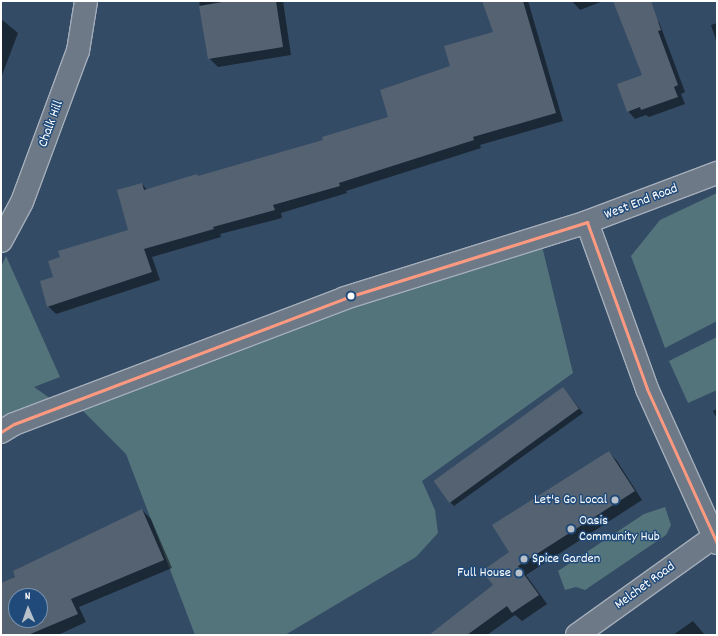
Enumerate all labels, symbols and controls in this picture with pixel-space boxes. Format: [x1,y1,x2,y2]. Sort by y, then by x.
street label: Chalk Hill [35,98,67,150]
street label: West End Road [602,180,680,224]
unlabelled marker [346,291,356,301]
place label: Let's Go Local [534,492,607,508]
marker: Let's Go Local [610,495,620,505]
place label: Oasis Community Hub [579,513,660,546]
marker: Oasis Community Hub [566,524,576,534]
place label: Spice Garden [532,551,600,567]
marker: Spice Garden [519,554,529,564]
street label: Melchet Road [612,559,678,613]
place label: Full House [457,565,511,581]
marker: Full House [514,568,524,578]
north arrow [8,588,48,628]
text: N [25,589,31,605]

